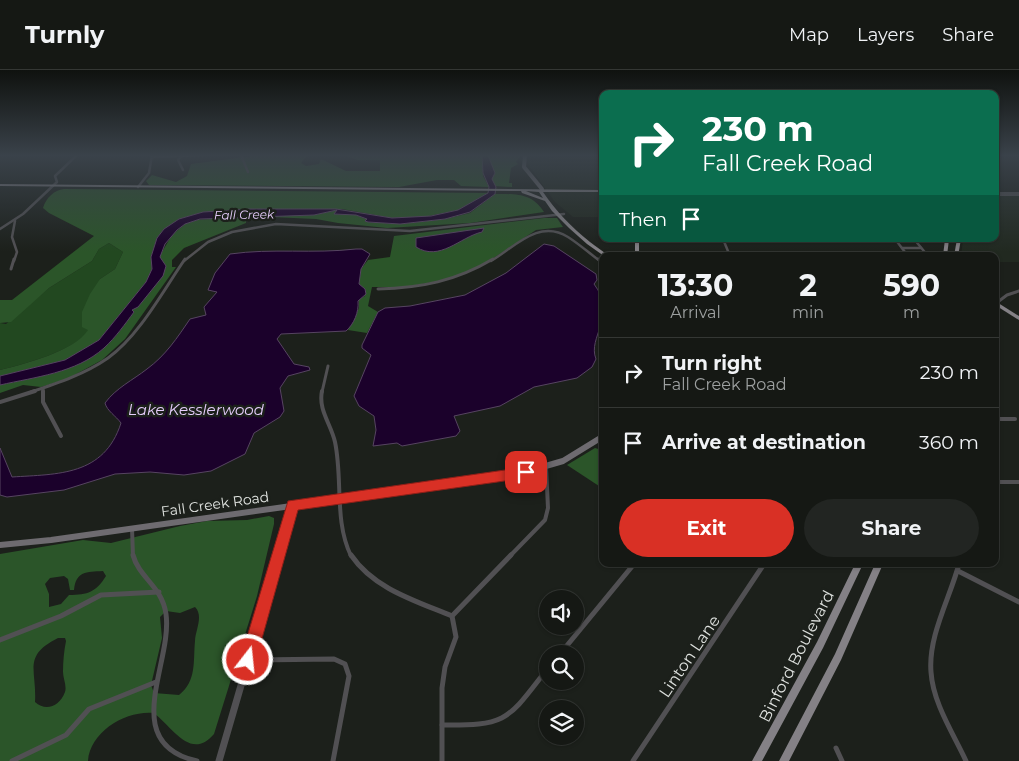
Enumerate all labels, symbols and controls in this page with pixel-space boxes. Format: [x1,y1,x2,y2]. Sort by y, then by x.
text: Turnly [25,20,104,49]
text: Map [789,24,829,46]
text: Layers [857,24,914,46]
text: Share [942,24,994,46]
text: 230 m [702,107,814,150]
icon: right [619,110,684,175]
text: Fall Creek Road [702,150,873,177]
icon: arrive [677,205,705,233]
water label: Fall Creek [214,206,275,223]
text: Then [619,208,667,231]
text: 13:30 [658,267,733,304]
text: 2 [799,267,817,304]
text: 590 [883,267,940,304]
text: Arrival [670,303,721,322]
text: min [792,303,824,322]
text: m [903,303,920,322]
text: Turn right [662,352,762,375]
icon: right [619,359,647,387]
text: 230 m [920,361,979,384]
text: Fall Creek Road [662,375,787,394]
water label: Lake Kesslerwood [128,400,265,419]
icon: arrive [619,429,647,457]
text: Arrive at destination [662,431,866,454]
text: 360 m [919,431,979,454]
pin [505,451,547,493]
icon: arrive [512,458,540,486]
street label: Fall Creek Road [160,488,270,520]
button: Exit [619,499,794,557]
button: Share [804,499,979,557]
street label: Binford Boulevard [755,587,838,725]
map controls [539,590,584,745]
button: sound [539,590,584,635]
street label: Linton Lane [655,612,724,701]
position arrow [221,633,273,685]
button: search [539,645,584,690]
button: layers [539,700,584,745]

